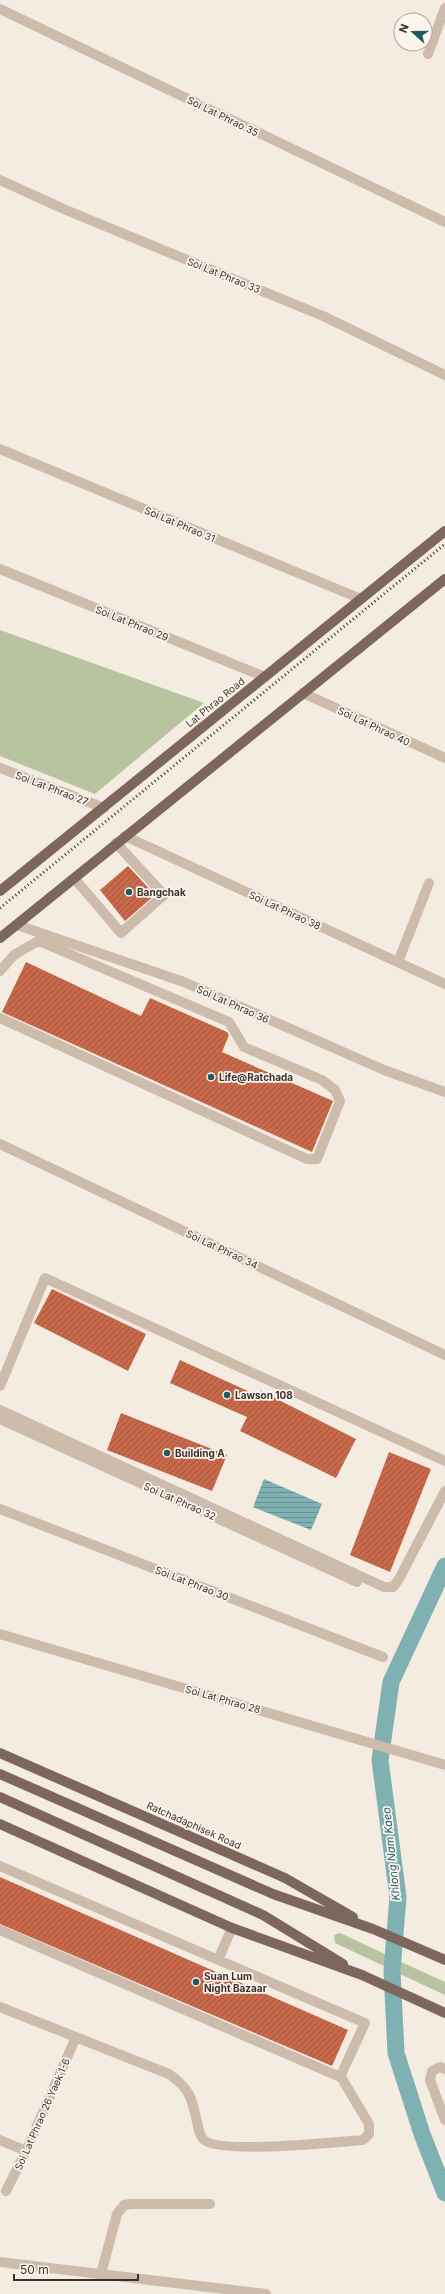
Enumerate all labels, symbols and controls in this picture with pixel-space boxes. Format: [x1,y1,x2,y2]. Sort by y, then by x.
north arrow [393,12,433,52]
text: N [396,22,412,35]
street label: Soi Lat Phrao 35 [185,94,261,138]
street label: Soi Lat Phrao 33 [186,255,262,295]
street label: Soi Lat Phrao 31 [143,504,217,544]
street label: Soi Lat Phrao 29 [94,603,170,643]
street label: Lat Phrao Road [183,675,247,729]
street label: Soi Lat Phrao 40 [336,704,412,748]
street label: Soi Lat Phrao 27 [14,769,91,808]
place label: Bangchak [137,886,186,899]
marker: Bangchak [124,887,134,897]
street label: Soi Lat Phrao 38 [247,888,323,932]
street label: Soi Lat Phrao 36 [195,983,271,1025]
place label: Life@Ratchada [219,1071,293,1084]
marker: Life@Ratchada [206,1072,216,1082]
street label: Soi Lat Phrao 34 [184,1227,260,1271]
place label: Lawson 108 [235,1389,293,1401]
marker: Lawson 108 [222,1390,232,1400]
place label: Building A [175,1447,225,1460]
marker: Building A [162,1448,172,1458]
street label: Soi Lat Phrao 32 [142,1480,218,1522]
street label: Soi Lat Phrao 30 [153,1563,231,1603]
street label: Soi Lat Phrao 28 [184,1683,262,1715]
street label: Ratchadaphisek Road [145,1799,243,1851]
water label: Khlong Nam Kaeo [379,1806,403,1901]
place label: Suan Lum Night Bazaar [204,1970,267,1995]
marker: Suan Lum Night Bazaar [191,1977,201,1987]
street label: Soi Lat Phrao 26 Yaek 1-6 [12,2056,72,2172]
scale bar [14,2256,138,2282]
text: 50 m [20,2262,49,2277]

